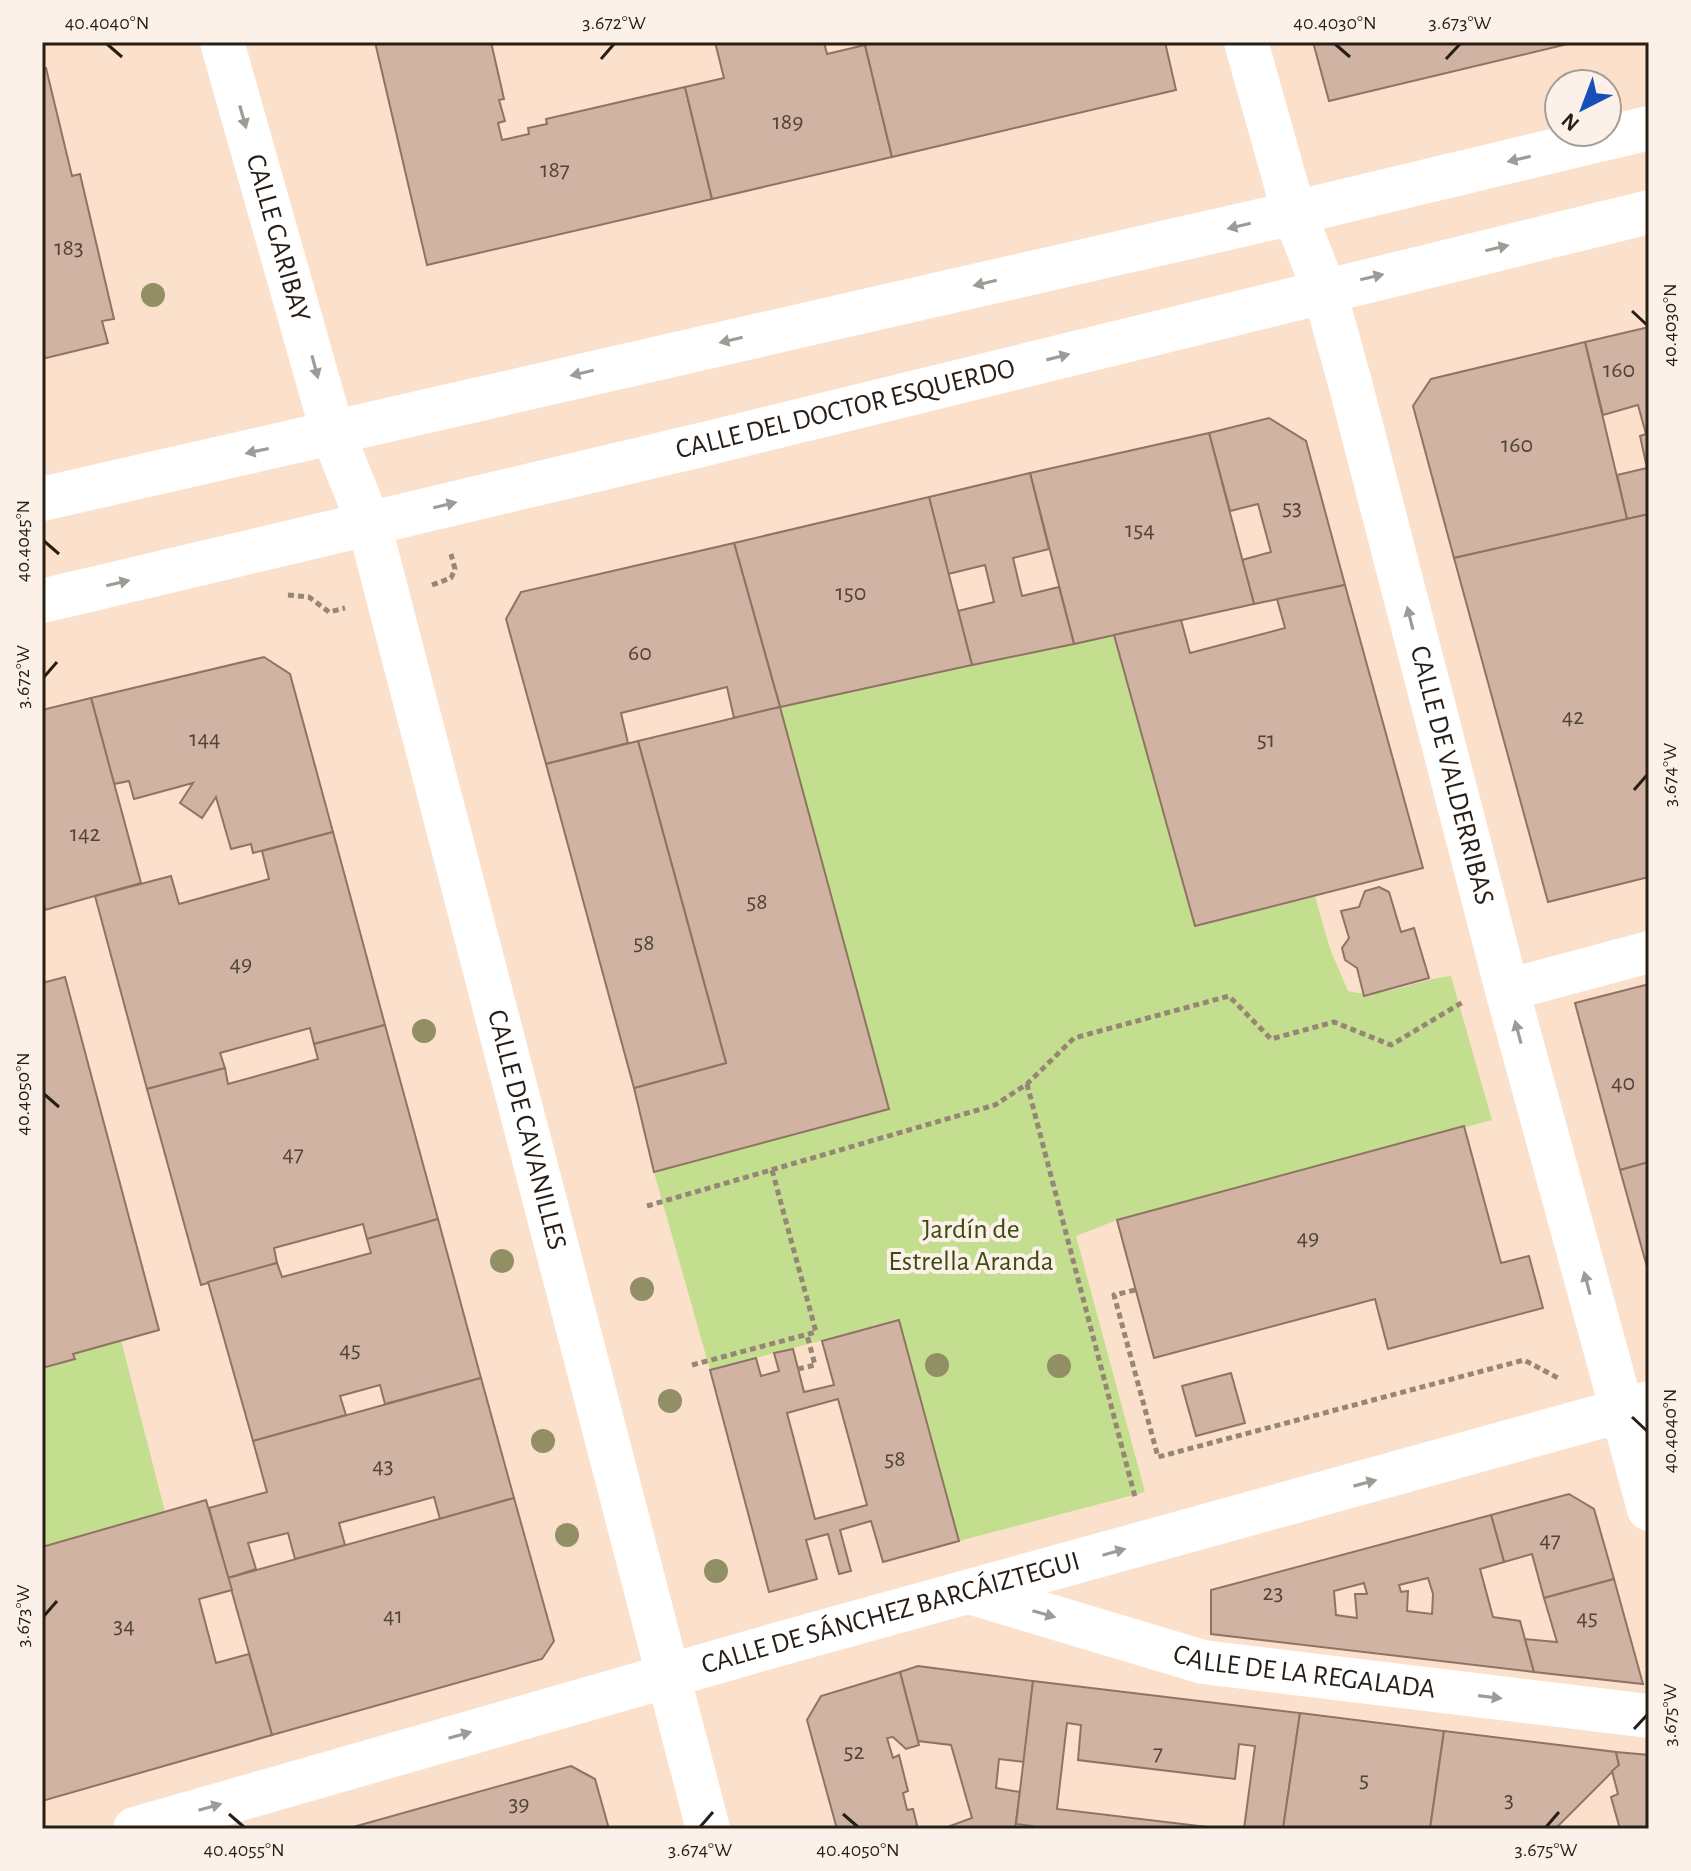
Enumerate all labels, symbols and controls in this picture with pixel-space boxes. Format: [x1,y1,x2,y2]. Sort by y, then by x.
text: 40.4040°N [65,13,149,33]
text: 3.672°W [582,13,646,33]
text: 40.4030°N [1293,13,1377,33]
text: 3.673°W [1429,13,1492,33]
north arrow [1543,68,1623,148]
one-way arrow [237,105,250,129]
text: N [1557,109,1583,135]
house number: 189 [773,110,803,134]
street label: CALLE GARIBAY [241,151,315,325]
one-way arrow [1506,153,1531,165]
house number: 187 [540,158,570,182]
one-way arrow [1226,220,1251,233]
house number: 183 [54,236,84,260]
one-way arrow [1484,241,1509,254]
one-way arrow [1360,271,1385,283]
one-way arrow [972,277,997,290]
text: 40.4030°N [1660,283,1680,367]
one-way arrow [719,334,744,347]
one-way arrow [1046,350,1071,362]
street label: CALLE DEL DOCTOR ESQUERDO [673,354,1018,464]
one-way arrow [309,355,322,379]
house number: 160 [1603,358,1635,382]
one-way arrow [570,367,595,380]
house number: 160 [1501,433,1533,457]
one-way arrow [244,445,269,458]
house number: 53 [1282,496,1302,520]
one-way arrow [432,498,457,511]
text: 40.4045°N [13,500,33,582]
house number: 154 [1125,518,1155,542]
one-way arrow [106,576,131,588]
house number: 150 [836,581,866,605]
one-way arrow [1404,605,1416,630]
house number: 60 [628,641,652,665]
street label: CALLE DE VALDERRIBAS [1405,643,1498,908]
text: 3.672°W [13,645,33,709]
house number: 42 [1562,705,1584,729]
house number: 144 [189,727,221,751]
house number: 51 [1257,728,1275,752]
text: 3.674°W [1660,743,1680,807]
house number: 142 [70,822,100,846]
house number: 58 [746,890,768,914]
house number: 58 [633,931,655,955]
house number: 49 [230,952,252,976]
street label: CALLE DE CAVANILLES [482,1007,571,1253]
one-way arrow [1511,1020,1524,1044]
text: 40.4050°N [13,1052,33,1136]
house number: 40 [1611,1071,1635,1095]
house number: 47 [282,1142,304,1166]
park label: Jardín de Estrella Aranda [888,1216,1054,1276]
house number: 49 [1297,1226,1319,1250]
one-way arrow [1580,1270,1593,1294]
house number: 45 [339,1338,361,1362]
text: 40.4040°N [1660,1389,1680,1473]
house number: 58 [884,1447,906,1471]
house number: 43 [372,1454,394,1478]
one-way arrow [1354,1476,1378,1489]
house number: 47 [1539,1528,1561,1552]
one-way arrow [1103,1545,1127,1558]
street label: CALLE DE SÁNCHEZ BARCÁIZTEGUI [699,1547,1083,1679]
house number: 23 [1263,1581,1283,1605]
text: 3.673°W [13,1584,33,1647]
house number: 41 [383,1604,403,1628]
house number: 45 [1576,1606,1598,1630]
one-way arrow [1032,1608,1056,1621]
house number: 34 [113,1614,135,1638]
street label: CALLE DE LA REGALADA [1170,1640,1437,1704]
text: 3.675°W [1660,1683,1680,1746]
one-way arrow [1478,1691,1503,1704]
one-way arrow [448,1728,472,1741]
house number: 52 [844,1740,865,1764]
house number: 7 [1153,1741,1163,1765]
house number: 5 [1359,1768,1369,1792]
house number: 3 [1504,1788,1514,1812]
house number: 39 [508,1792,530,1816]
one-way arrow [198,1800,222,1813]
text: 40.4055°N [203,1840,285,1860]
text: 3.674°W [668,1840,732,1860]
text: 40.4050°N [816,1840,900,1860]
text: 3.675°W [1515,1840,1578,1860]

